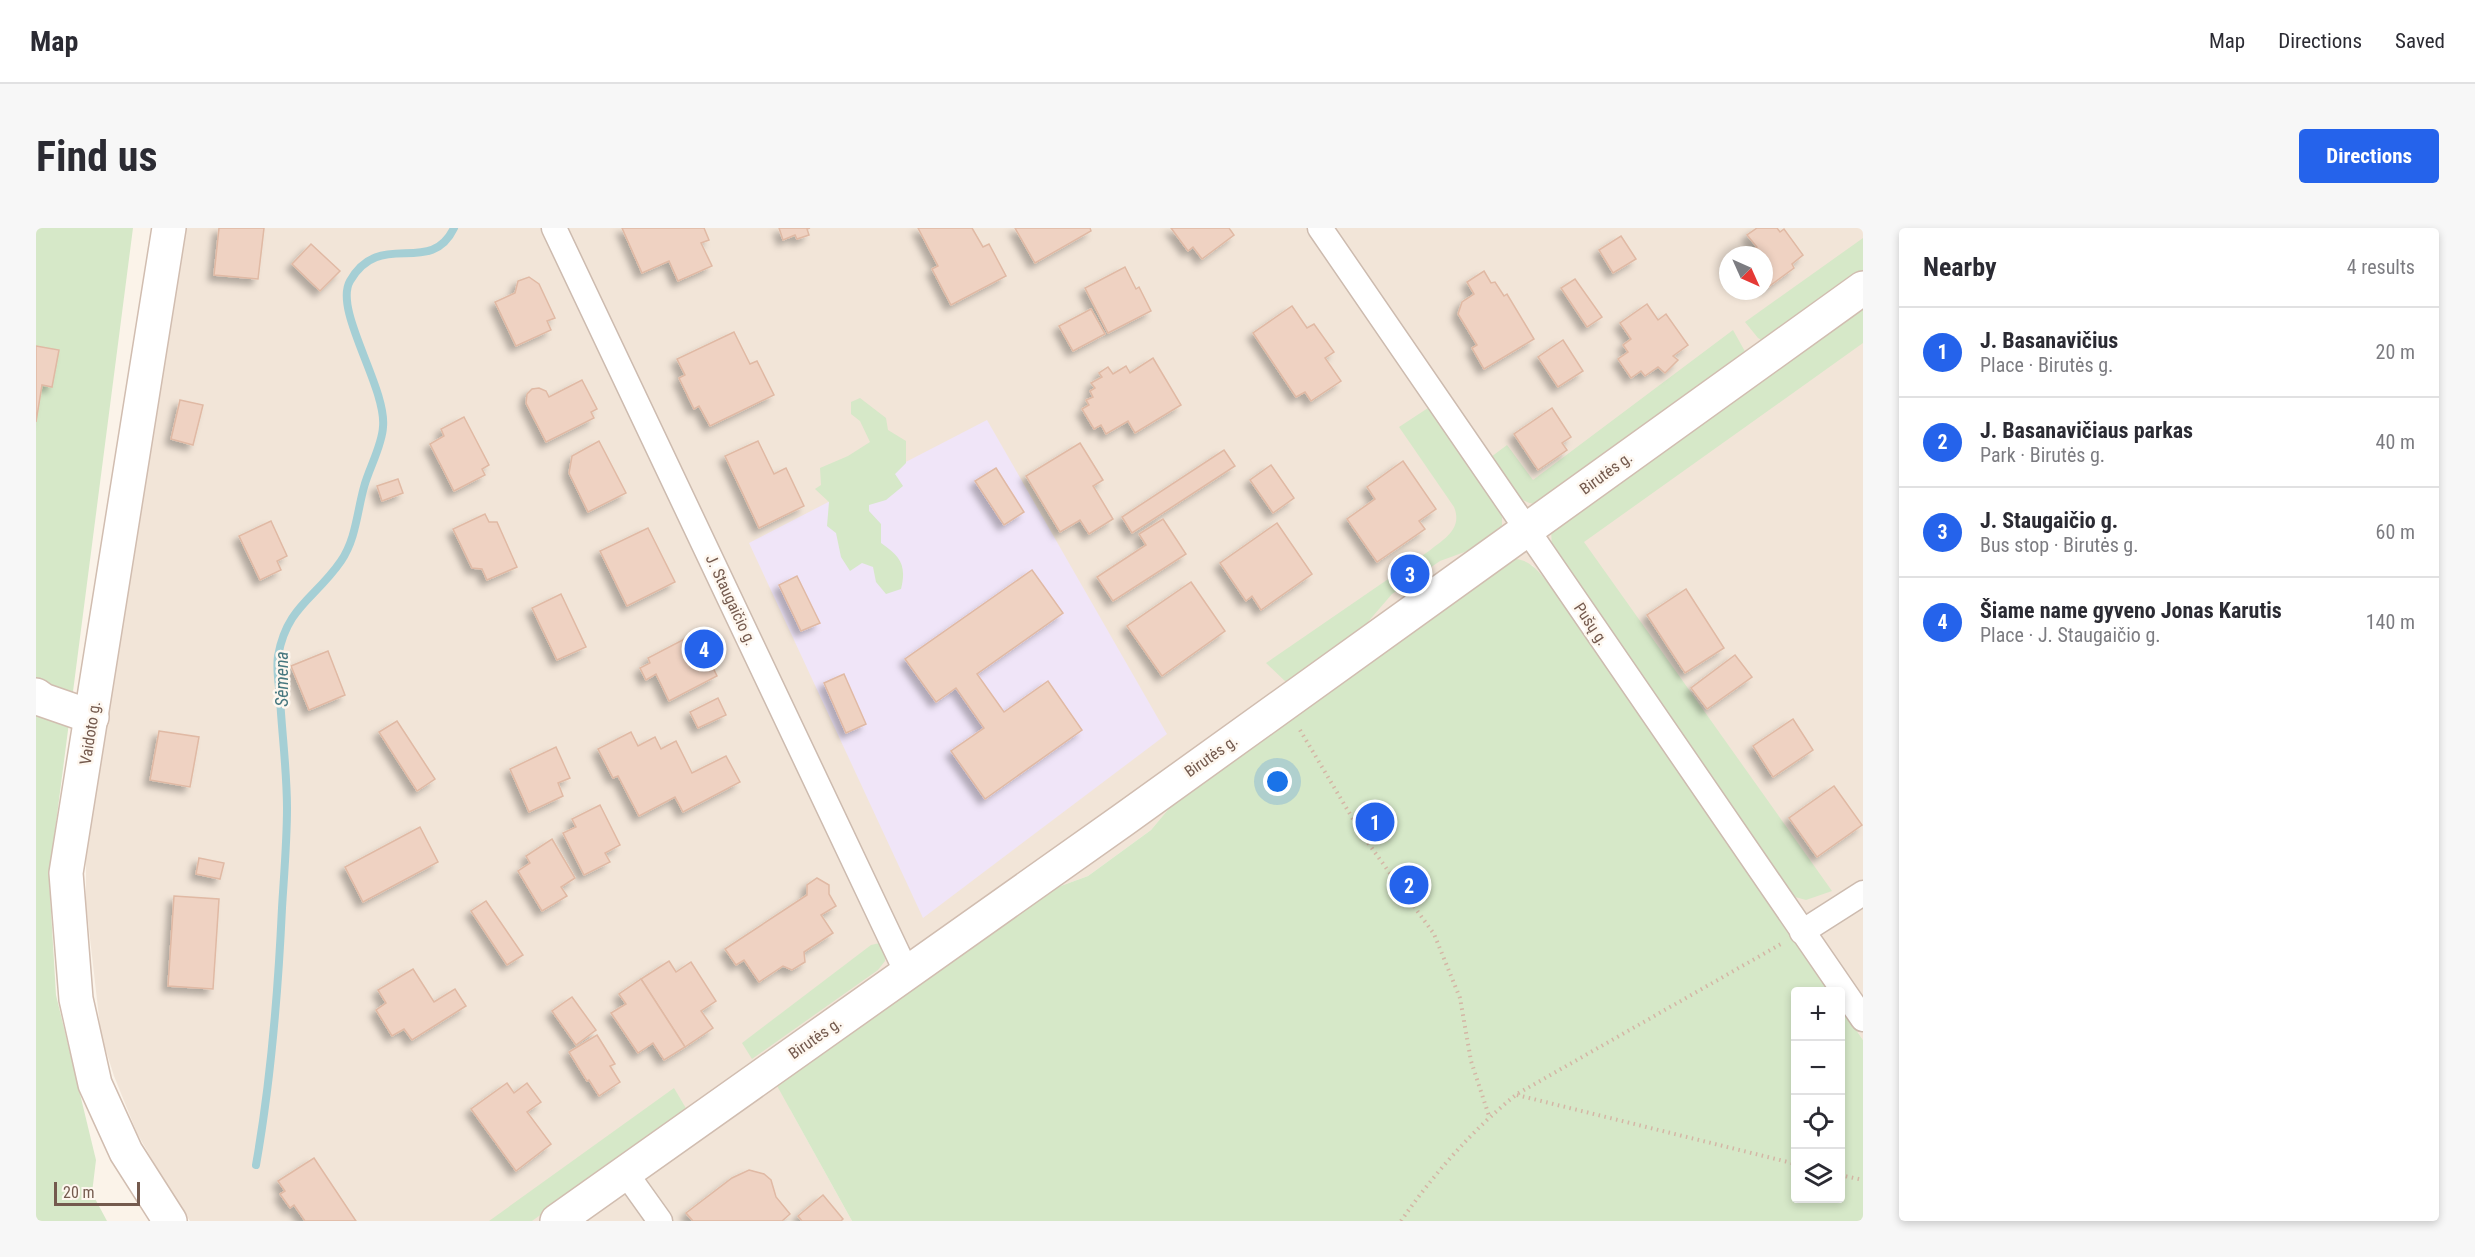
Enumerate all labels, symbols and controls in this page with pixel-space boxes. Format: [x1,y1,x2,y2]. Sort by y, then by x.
text: Map [30,25,78,58]
text: Map [2209,29,2245,53]
text: Directions [2278,29,2362,53]
text: Saved [2395,29,2445,53]
button: Directions [2299,129,2439,183]
text: Find us [36,132,157,181]
north arrow [1719,246,1773,300]
text: Nearby [1923,252,1997,282]
text: 4 results [2347,255,2415,279]
text: J. Basanavičius [1980,328,2118,353]
text: 1 [1937,340,1948,364]
text: 20 m [2376,340,2415,364]
text: Place · Birutės g. [1980,353,2113,377]
text: J. Basanavičiaus parkas [1980,418,2193,443]
text: 2 [1937,430,1948,454]
text: 40 m [2376,430,2415,454]
text: Park · Birutės g. [1980,443,2105,467]
street label: Birutės g. [1576,448,1636,498]
text: J. Staugaičio g. [1980,508,2118,533]
text: 3 [1937,520,1948,544]
text: 60 m [2376,520,2415,544]
text: Bus stop · Birutės g. [1980,533,2139,557]
street label: J. Staugaičio g. [702,552,760,648]
pin: 3 [1390,552,1430,596]
text: Šiame name gyveno Jonas Karutis [1980,598,2282,623]
street label: Pušų g. [1570,599,1612,649]
text: 4 [1937,610,1948,634]
text: 140 m [2366,610,2415,634]
text: Place · J. Staugaičio g. [1980,623,2161,647]
pin: 4 [684,626,724,672]
water label: Sėmena [271,651,292,707]
street label: Vaidoto g. [76,700,104,766]
street label: Birutės g. [1181,731,1241,781]
your location [1263,767,1292,796]
pin: 1 [1356,800,1394,844]
pin: 2 [1390,862,1428,908]
map controls [1791,987,1845,1203]
button: + [1791,987,1845,1041]
street label: Birutės g. [785,1013,845,1063]
button: − [1791,1041,1845,1095]
button: locate [1791,1095,1845,1149]
button: layers [1791,1149,1845,1203]
scale bar [54,1179,140,1206]
text: 20 m [63,1183,95,1202]

